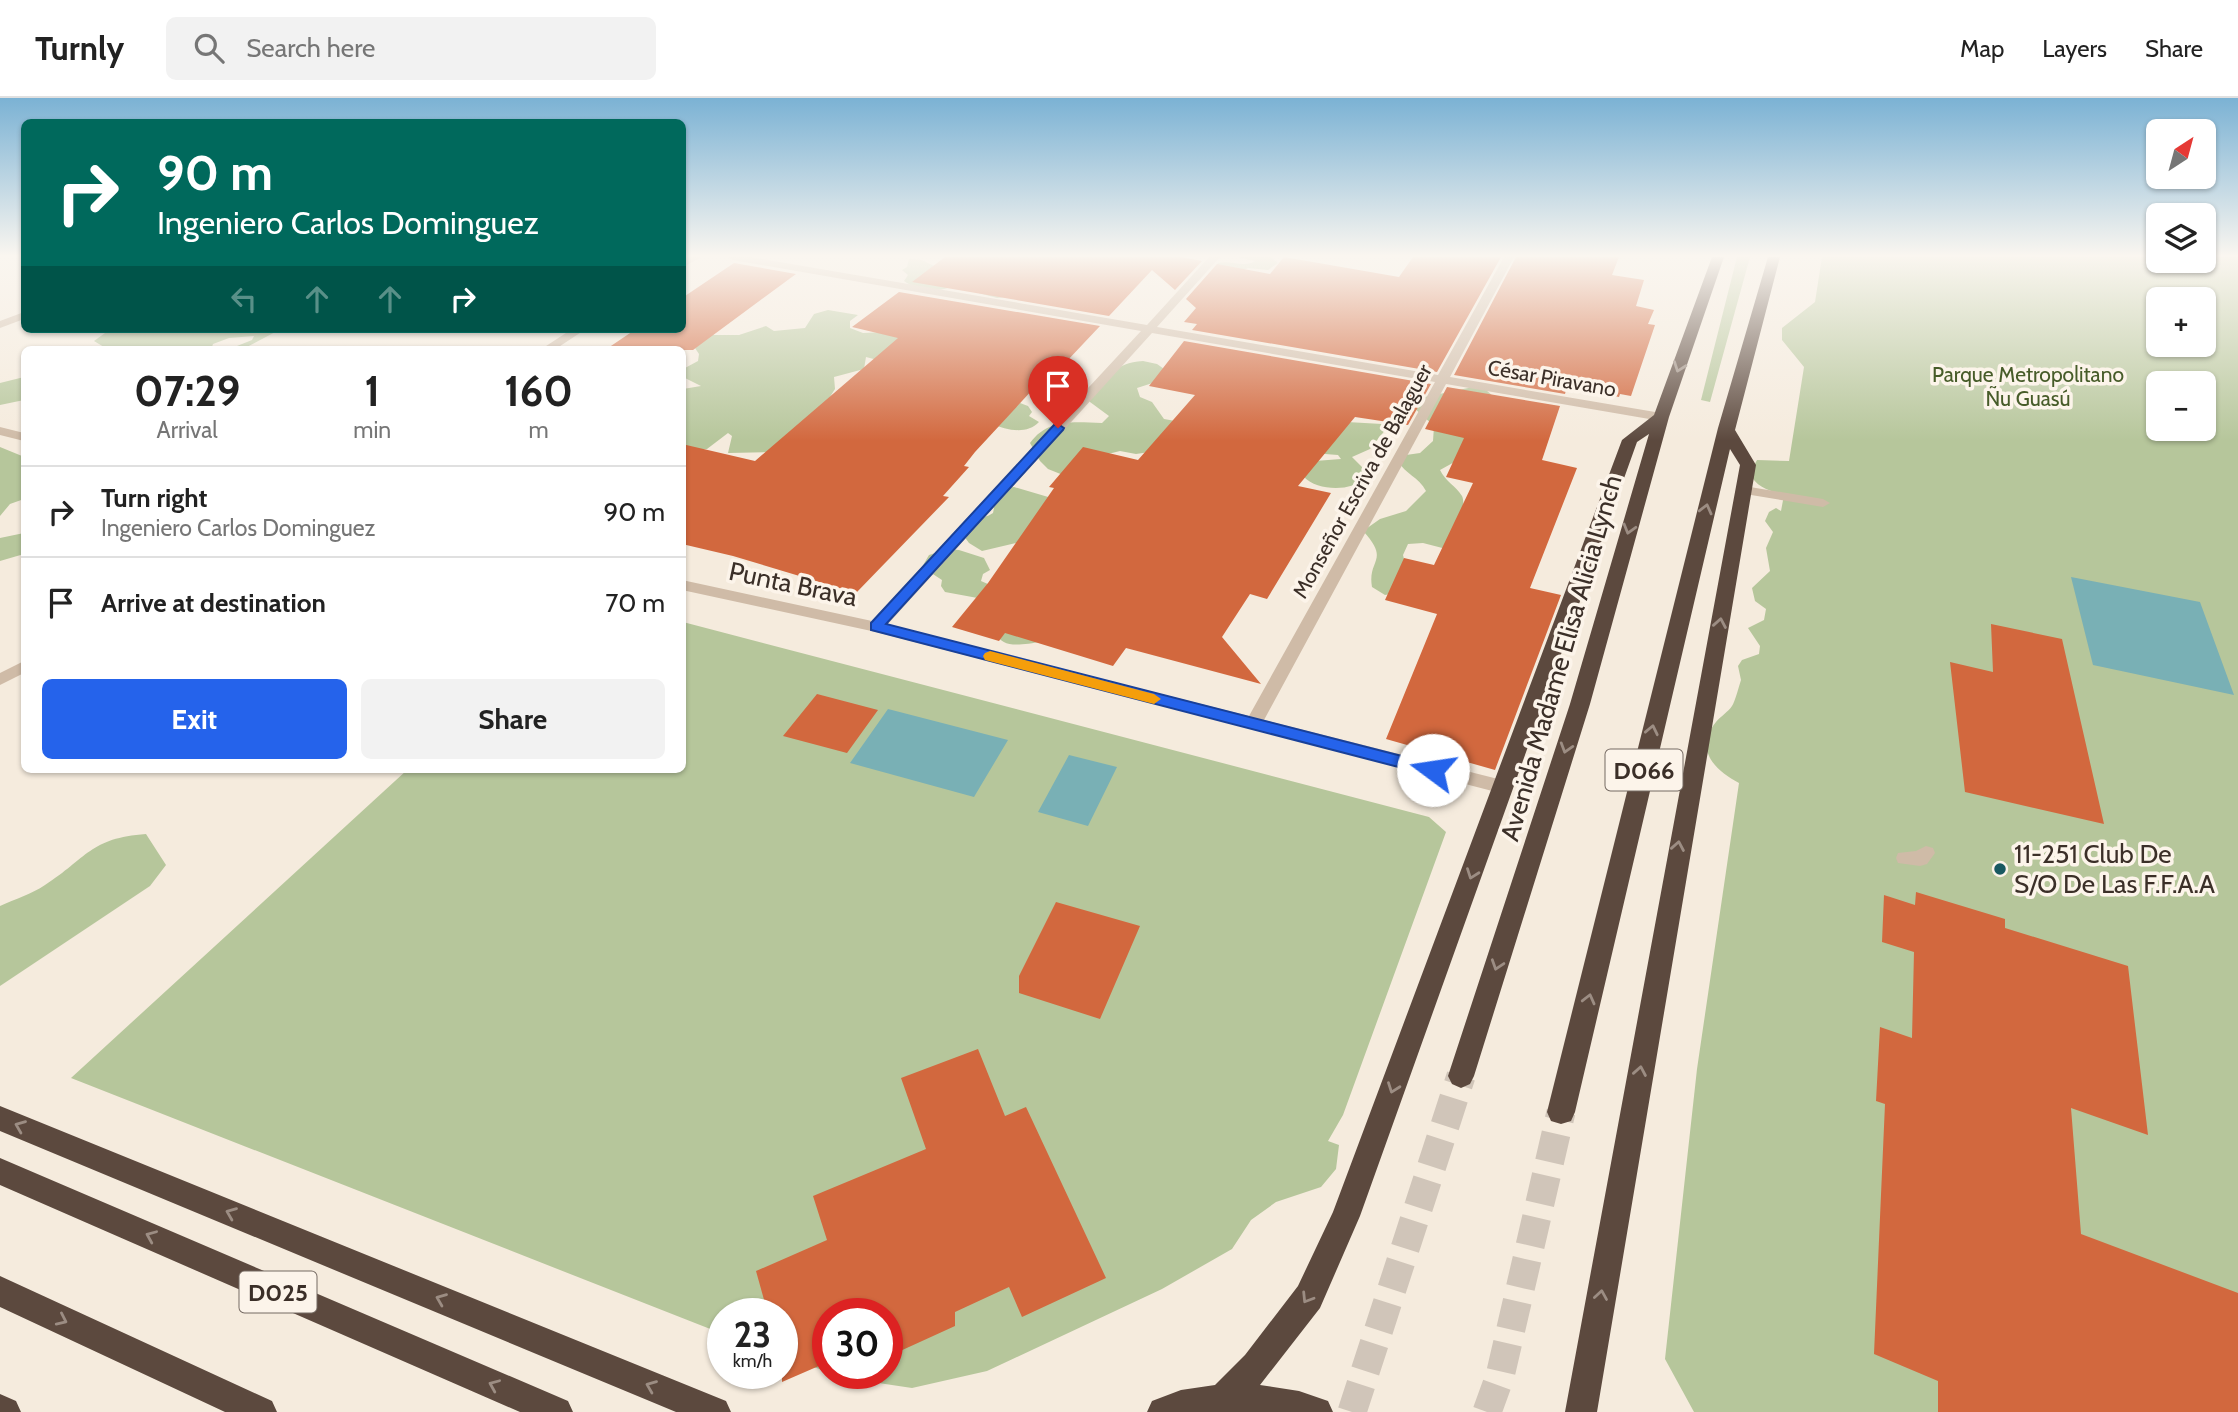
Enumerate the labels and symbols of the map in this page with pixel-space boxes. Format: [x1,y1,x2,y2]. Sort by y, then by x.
north arrow [2146,119,2216,189]
street label: César Piravano [1486,354,1618,402]
pin [1028,356,1088,428]
street label: Monseñor Escriva de Balaguer [1287,359,1437,602]
one-way arrow [1673,361,1687,373]
park label: Parque Metropolitano Ñu Guasú [1932,362,2124,411]
street label: Avenida Madame Elisa Alicia Lynch [1493,471,1629,845]
one-way arrow [1698,503,1712,515]
one-way arrow [1623,523,1637,535]
street label: Punta Brava [726,555,861,613]
one-way arrow [1712,617,1727,629]
one-way arrow [1644,724,1659,736]
position arrow [1396,733,1470,807]
one-way arrow [1560,742,1575,754]
road number: D066 [1606,750,1682,790]
place label: 11-251 Club De S/O De Las F.F.A.A [2014,838,2215,900]
one-way arrow [1670,840,1685,852]
marker: 11-251 Club De S/O De Las F.F.A.A [1992,861,2008,877]
one-way arrow [1466,868,1480,880]
one-way arrow [1491,958,1505,970]
one-way arrow [1581,993,1595,1005]
one-way arrow [1632,1065,1647,1076]
one-way arrow [1388,1081,1402,1093]
one-way arrow [15,1121,27,1135]
one-way arrow [225,1207,238,1221]
one-way arrow [145,1230,158,1244]
road number: D025 [240,1272,316,1312]
one-way arrow [1593,1289,1608,1301]
one-way arrow [1302,1290,1315,1303]
one-way arrow [436,1294,448,1308]
speed limit sign: 30 [812,1298,903,1389]
one-way arrow [55,1312,67,1326]
one-way arrow [489,1379,501,1393]
one-way arrow [646,1380,659,1394]

